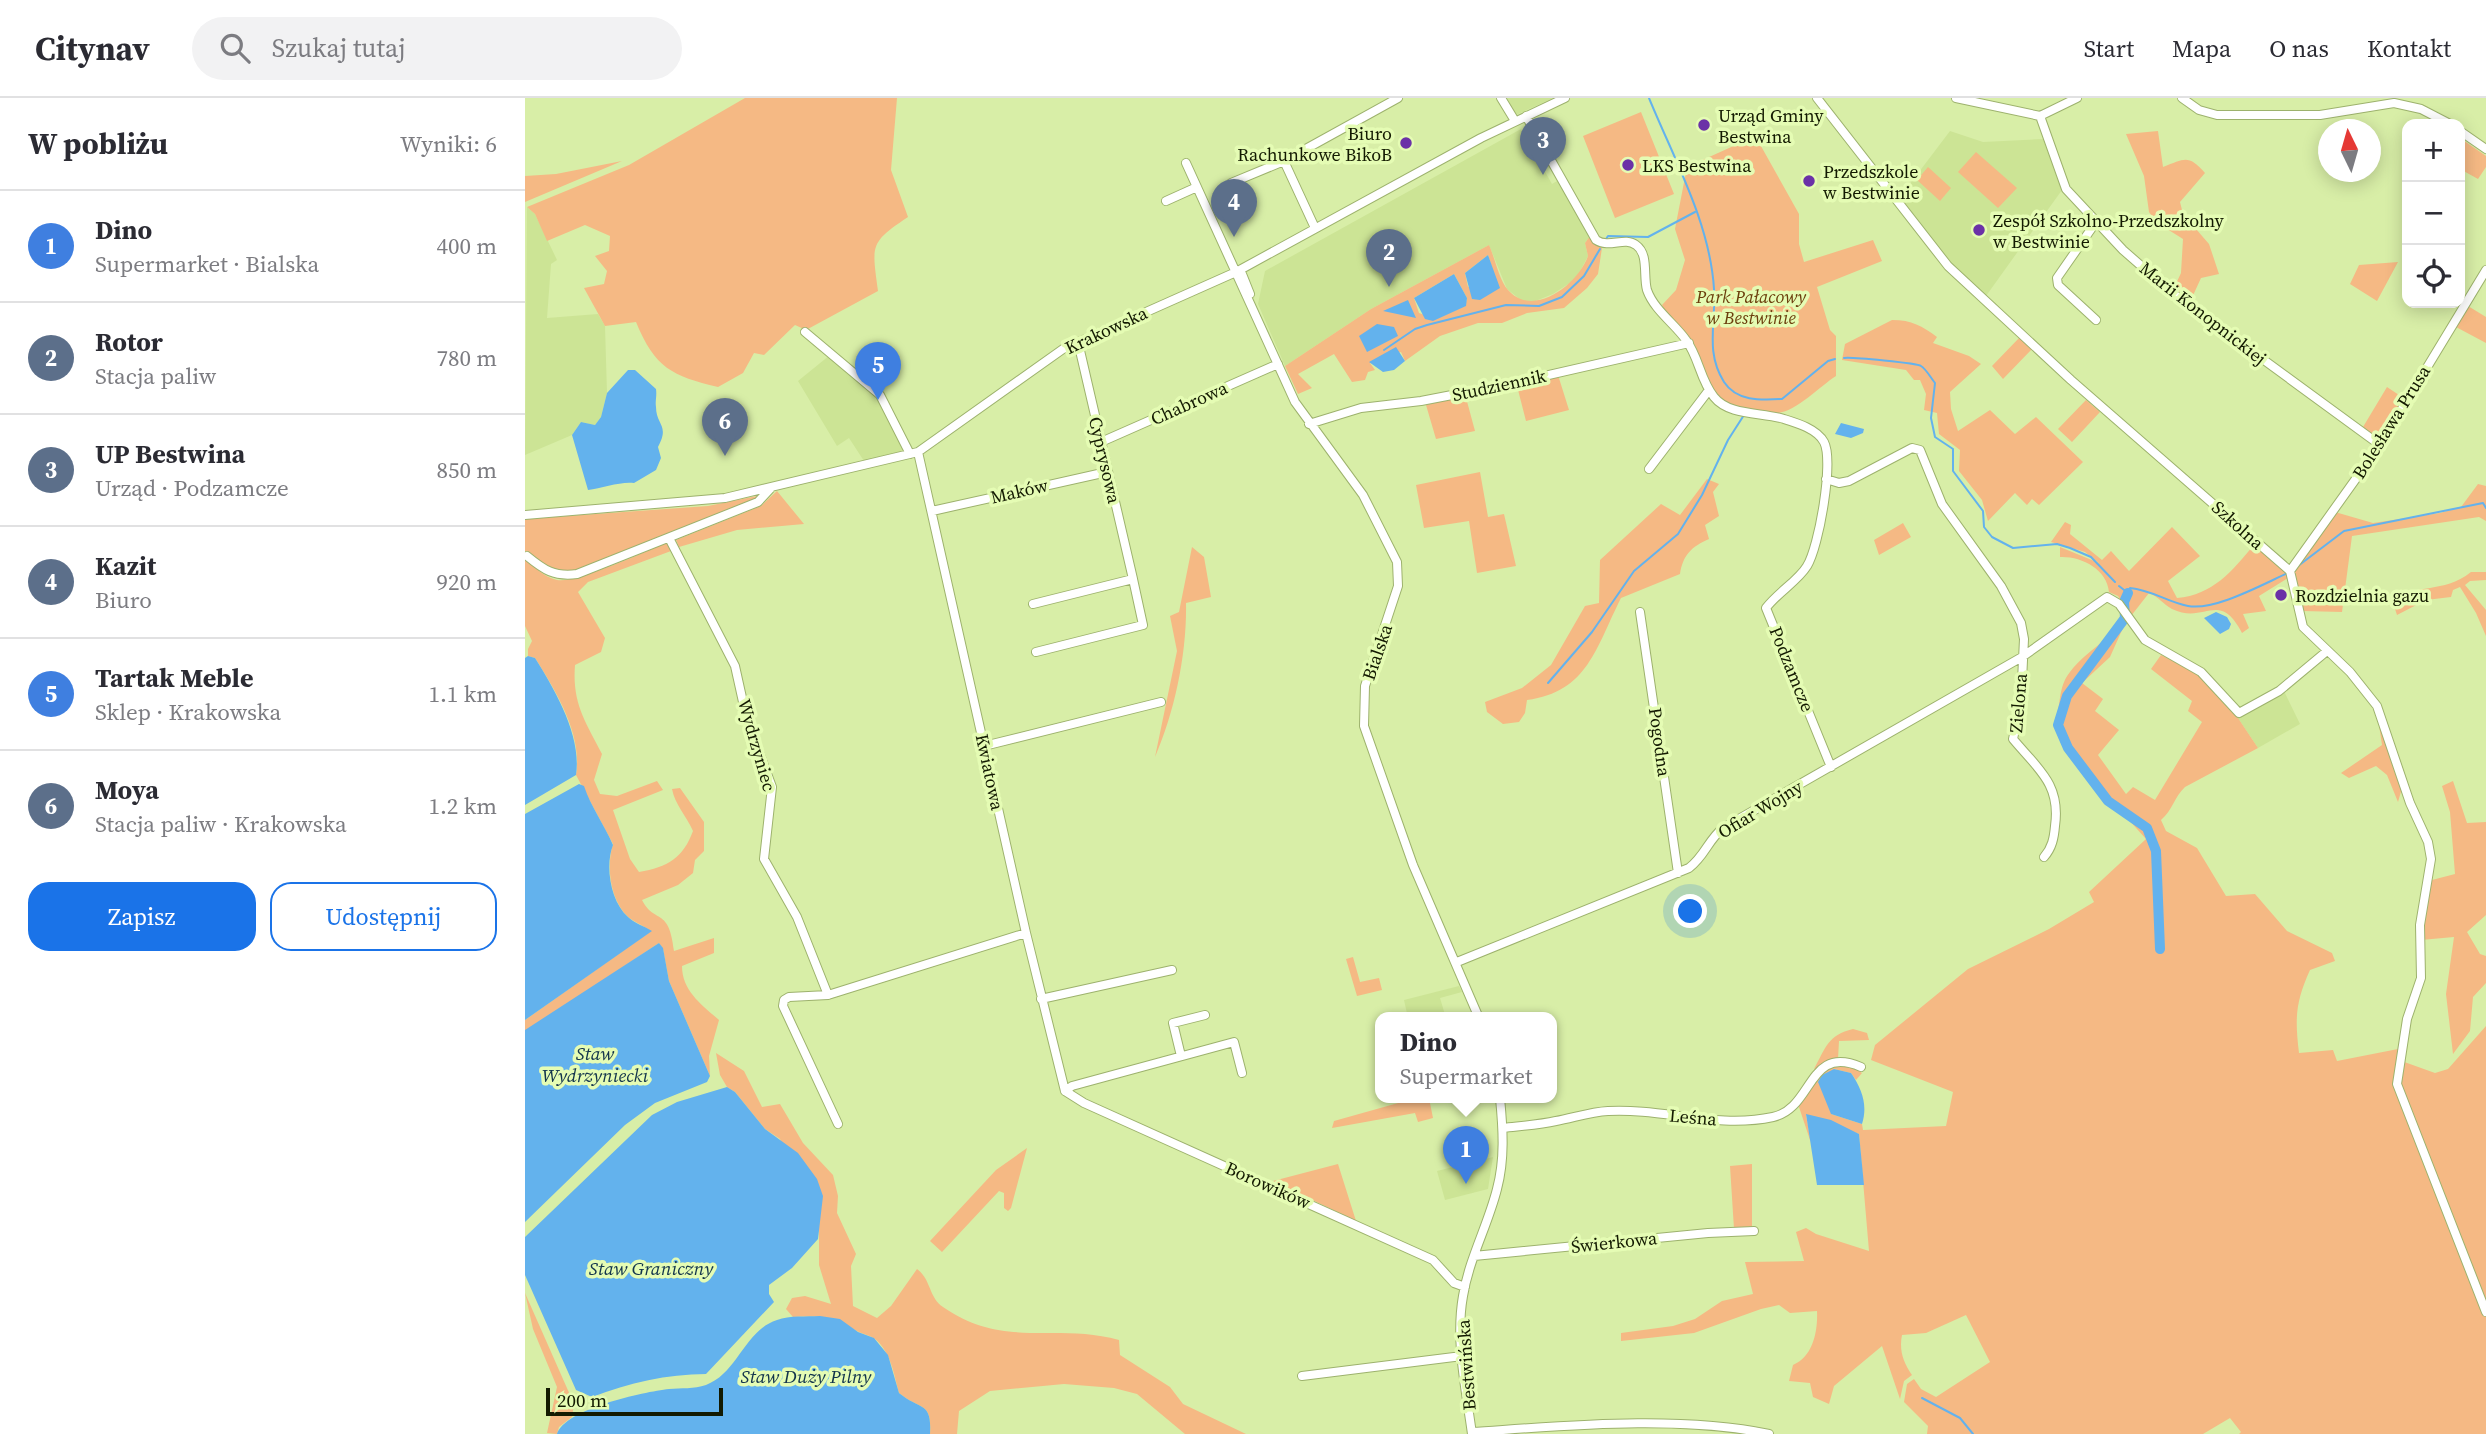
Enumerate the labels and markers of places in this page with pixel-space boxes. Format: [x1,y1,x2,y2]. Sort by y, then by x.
place label: Urząd Gminy Bestwina [1718,103,1824,149]
pin: 3 [1520,117,1566,175]
marker: Urząd Gminy Bestwina [1696,117,1712,133]
place label: Biuro Rachunkowe BikoB [1237,121,1392,167]
marker: Biuro Rachunkowe BikoB [1398,135,1414,151]
place label: LKS Bestwina [1642,153,1752,178]
marker: LKS Bestwina [1620,157,1636,173]
place label: Przedszkole w Bestwinie [1823,159,1920,205]
marker: Przedszkole w Bestwinie [1801,173,1817,189]
pin: 4 [1211,179,1257,237]
place label: Zespół Szkolno-Przedszkolny w Bestwinie [1993,208,2225,254]
marker: Zespół Szkolno-Przedszkolny w Bestwinie [1971,222,1987,238]
pin: 2 [1366,229,1412,287]
pin: 5 [855,342,901,400]
pin: 6 [702,398,748,456]
place label: Rozdzielnia gazu [2295,583,2429,608]
marker: Rozdzielnia gazu [2273,587,2289,603]
pin: 1 [1443,1126,1489,1184]

